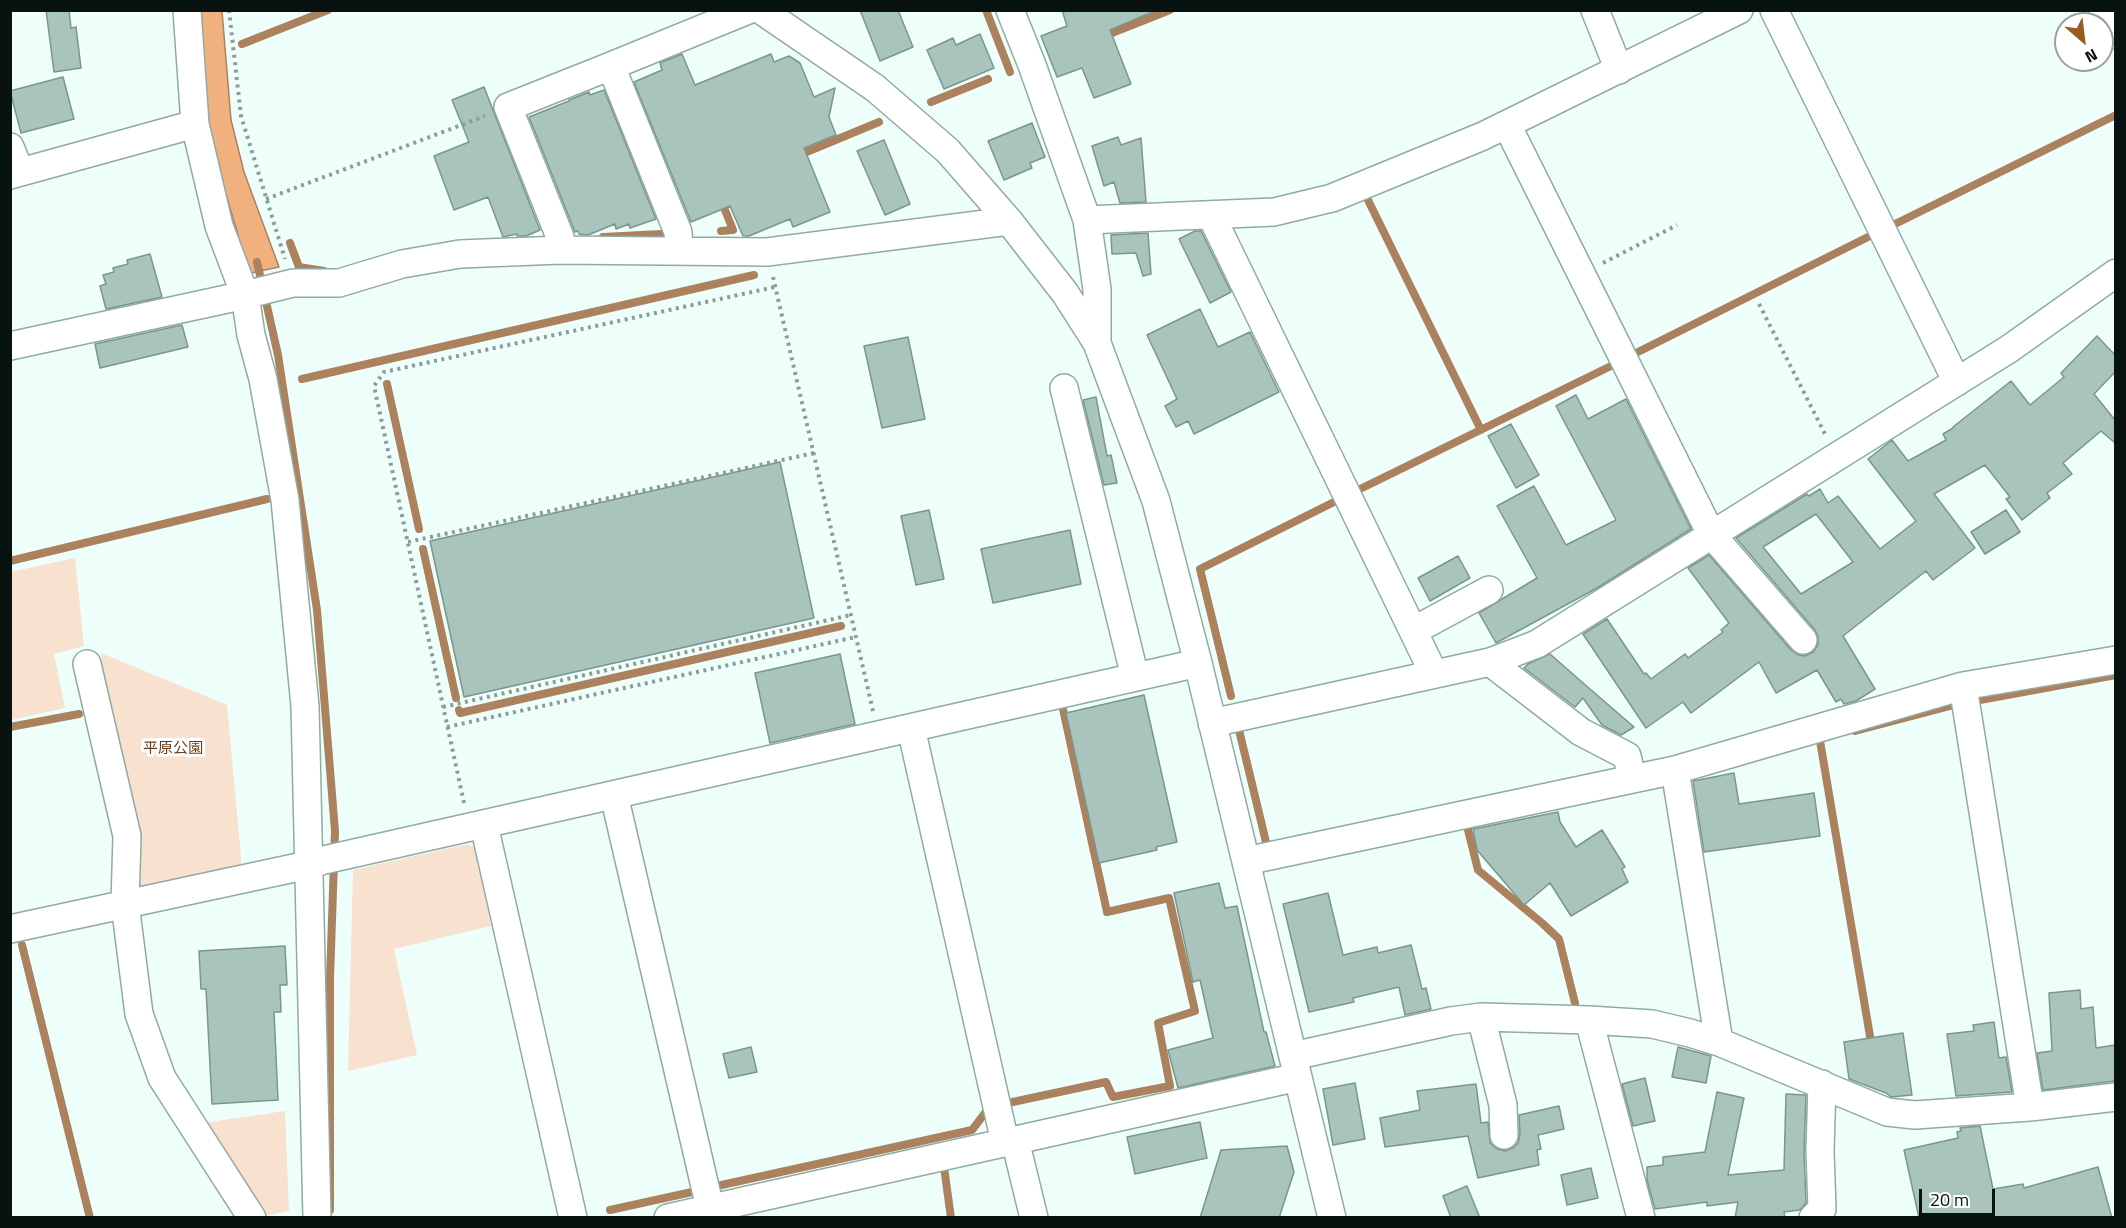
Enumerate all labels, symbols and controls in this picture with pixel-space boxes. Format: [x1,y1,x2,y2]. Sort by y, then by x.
north arrow [2054,12,2114,72]
text: N [2081,43,2102,69]
park label: 平原公園 [143,740,203,758]
scale bar [1922,1177,1998,1215]
text: 20 m [1930,1186,1969,1213]

